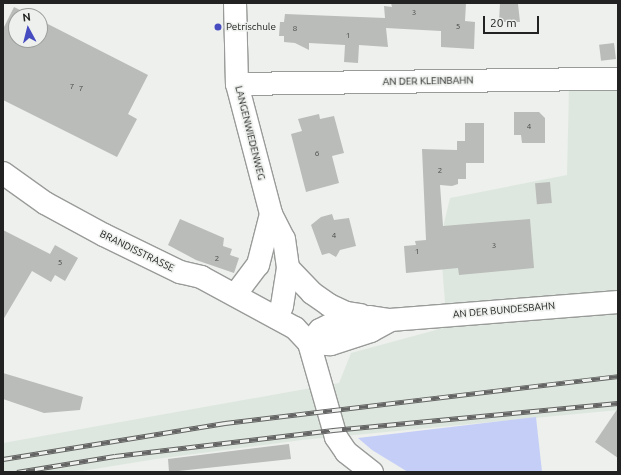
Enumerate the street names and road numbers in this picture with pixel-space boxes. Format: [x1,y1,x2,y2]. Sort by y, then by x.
street label: AN DER KLEINBAHN [383,74,473,88]
street label: LANGENWIEDENWEG [232,85,268,181]
street label: BRANDISSTRASSE [98,228,176,274]
street label: AN DER BUNDESBAHN [453,300,555,320]

